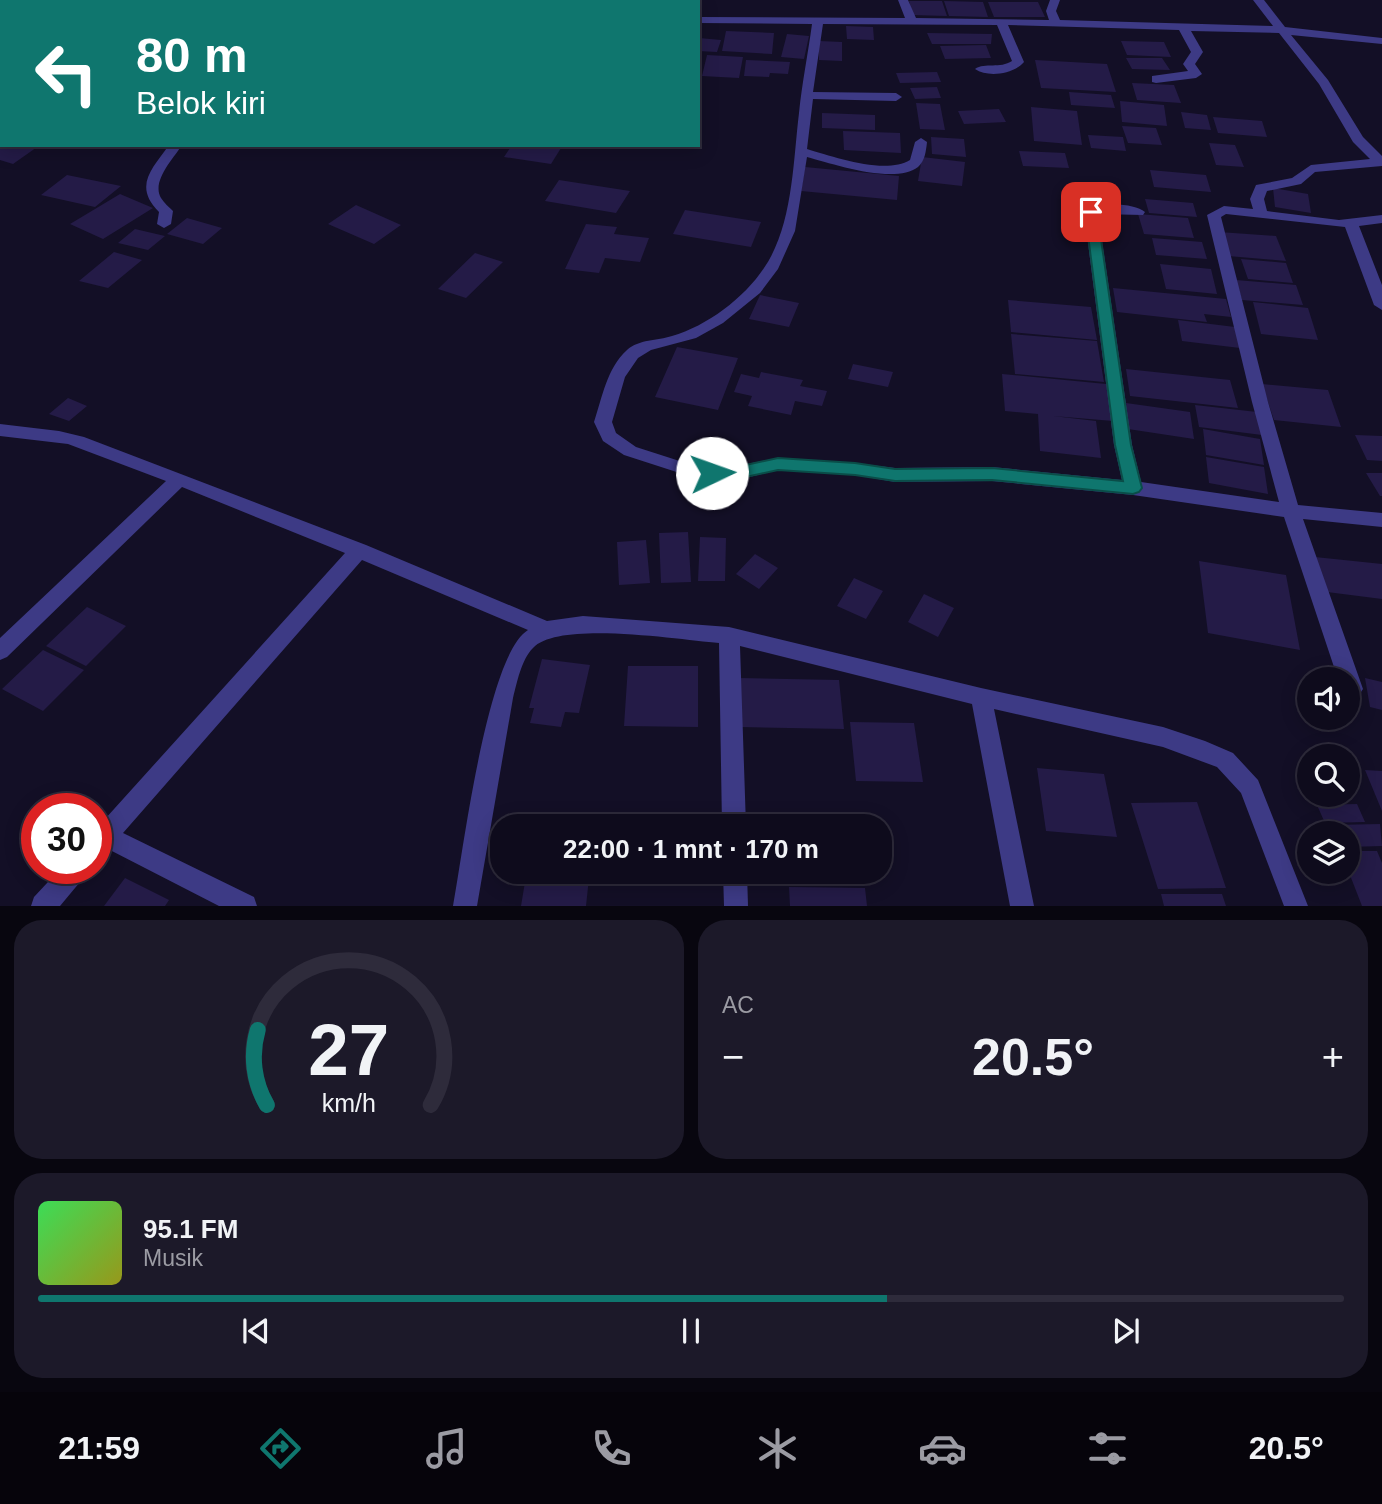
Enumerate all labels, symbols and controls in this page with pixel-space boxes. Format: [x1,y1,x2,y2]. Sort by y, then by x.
icon: left [21,28,112,119]
text: 80 m [136,28,248,82]
text: Belok kiri [136,85,266,121]
pin [1061,182,1121,242]
icon: arrive [1072,193,1110,231]
position arrow [675,436,749,510]
map controls [1297,667,1360,884]
button: sound [1297,667,1360,730]
button: search [1297,744,1360,807]
speed limit sign: 30 [21,793,112,884]
button: layers [1297,821,1360,884]
text: 22:00 · 1 mnt · 170 m [563,834,819,864]
text: AC [722,992,754,1018]
text: 27 [309,1010,389,1091]
text: 20.5° [972,1028,1094,1086]
text: − [722,1036,744,1078]
text: + [1322,1036,1344,1078]
text: km/h [322,1089,376,1117]
text: 95.1 FM [143,1214,238,1244]
text: Musik [143,1245,203,1271]
icon: previous [237,1312,275,1350]
icon: pause [672,1312,710,1350]
icon: next [1107,1312,1145,1350]
icon: directions [256,1424,305,1473]
icon: music [422,1424,471,1473]
icon: phone [587,1424,636,1473]
icon: climate [753,1424,802,1473]
icon: car [918,1424,967,1473]
icon: filters [1083,1424,1132,1473]
text: 21:59 [58,1430,140,1466]
text: 20.5° [1249,1430,1324,1466]

